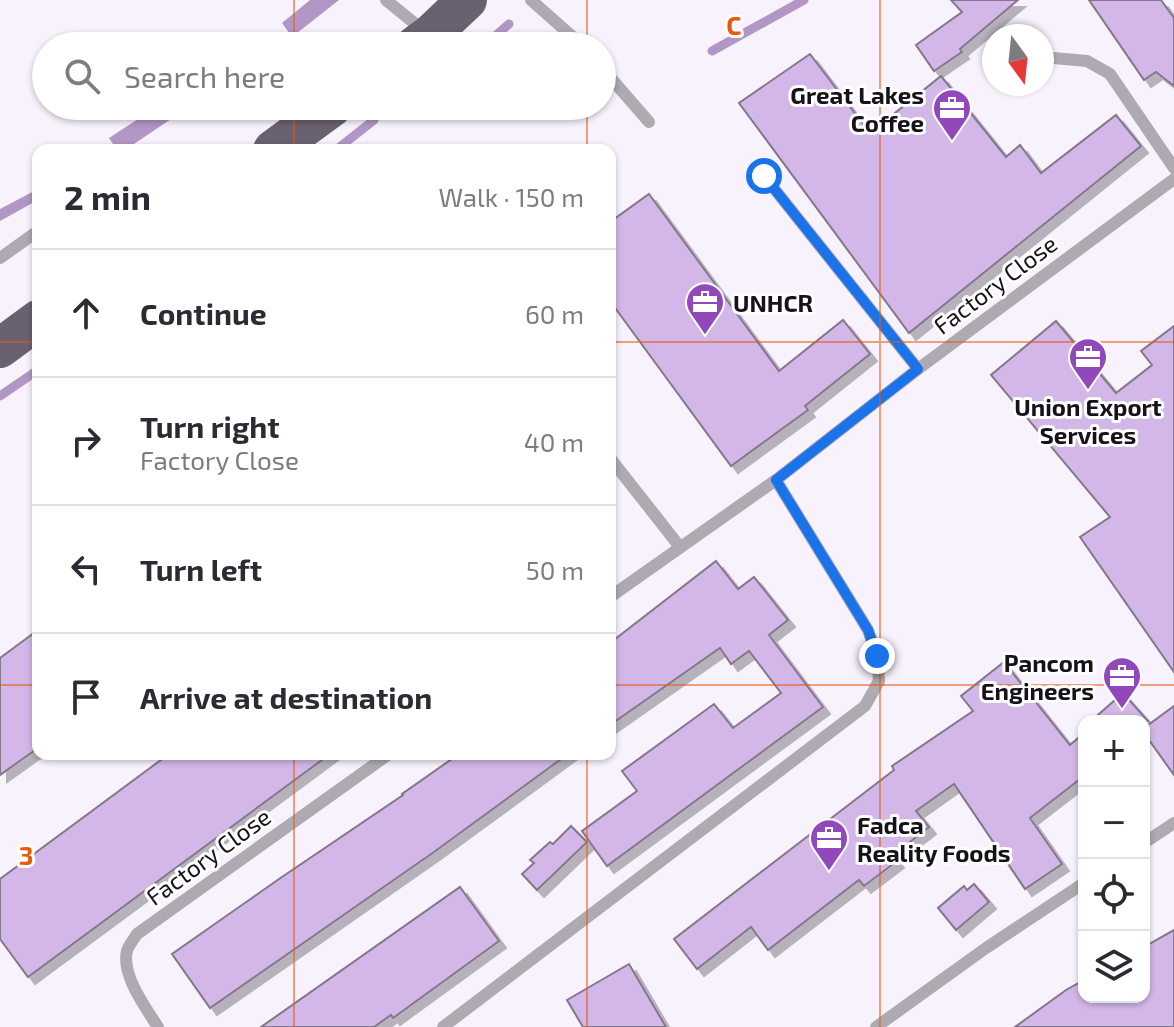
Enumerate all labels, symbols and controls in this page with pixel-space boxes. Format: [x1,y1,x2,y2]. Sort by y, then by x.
text: C [726,9,742,40]
north arrow [982,24,1054,96]
search box [32,32,616,120]
icon: search [60,54,104,98]
text: Search here [124,58,285,94]
place label: Great Lakes Coffee [790,80,924,137]
office icon: Great Lakes Coffee [931,87,973,142]
route start [746,158,782,194]
text: 2 min [64,176,151,217]
text: Walk · 150 m [438,181,584,212]
street label: Factory Close [928,228,1062,340]
office icon: UNHCR [684,281,726,336]
place label: UNHCR [733,288,813,317]
icon: ahead [64,291,108,335]
text: Continue [140,295,267,331]
text: 60 m [525,298,584,329]
office icon: Union Export Services [1067,336,1109,391]
place label: Union Export Services [1014,392,1162,449]
text: Turn right [140,408,280,444]
icon: right [64,419,108,463]
text: 40 m [524,426,584,457]
text: Factory Close [140,444,299,475]
icon: left [64,547,108,591]
text: Turn left [140,551,262,587]
text: 50 m [526,554,584,585]
route end [859,638,895,674]
place label: Pancom Engineers [981,648,1094,705]
office icon: Pancom Engineers [1101,655,1143,710]
icon: arrive [64,675,108,719]
text: Arrive at destination [140,679,432,715]
map controls [1078,715,1150,1003]
button: + [1078,715,1150,787]
button: − [1078,787,1150,859]
street label: Factory Close [140,801,276,911]
place label: Fadca Reality Foods [857,810,1011,867]
office icon: Fadca Reality Foods [808,817,850,872]
text: 3 [19,839,33,870]
button: locate [1078,859,1150,931]
button: layers [1078,931,1150,1003]

